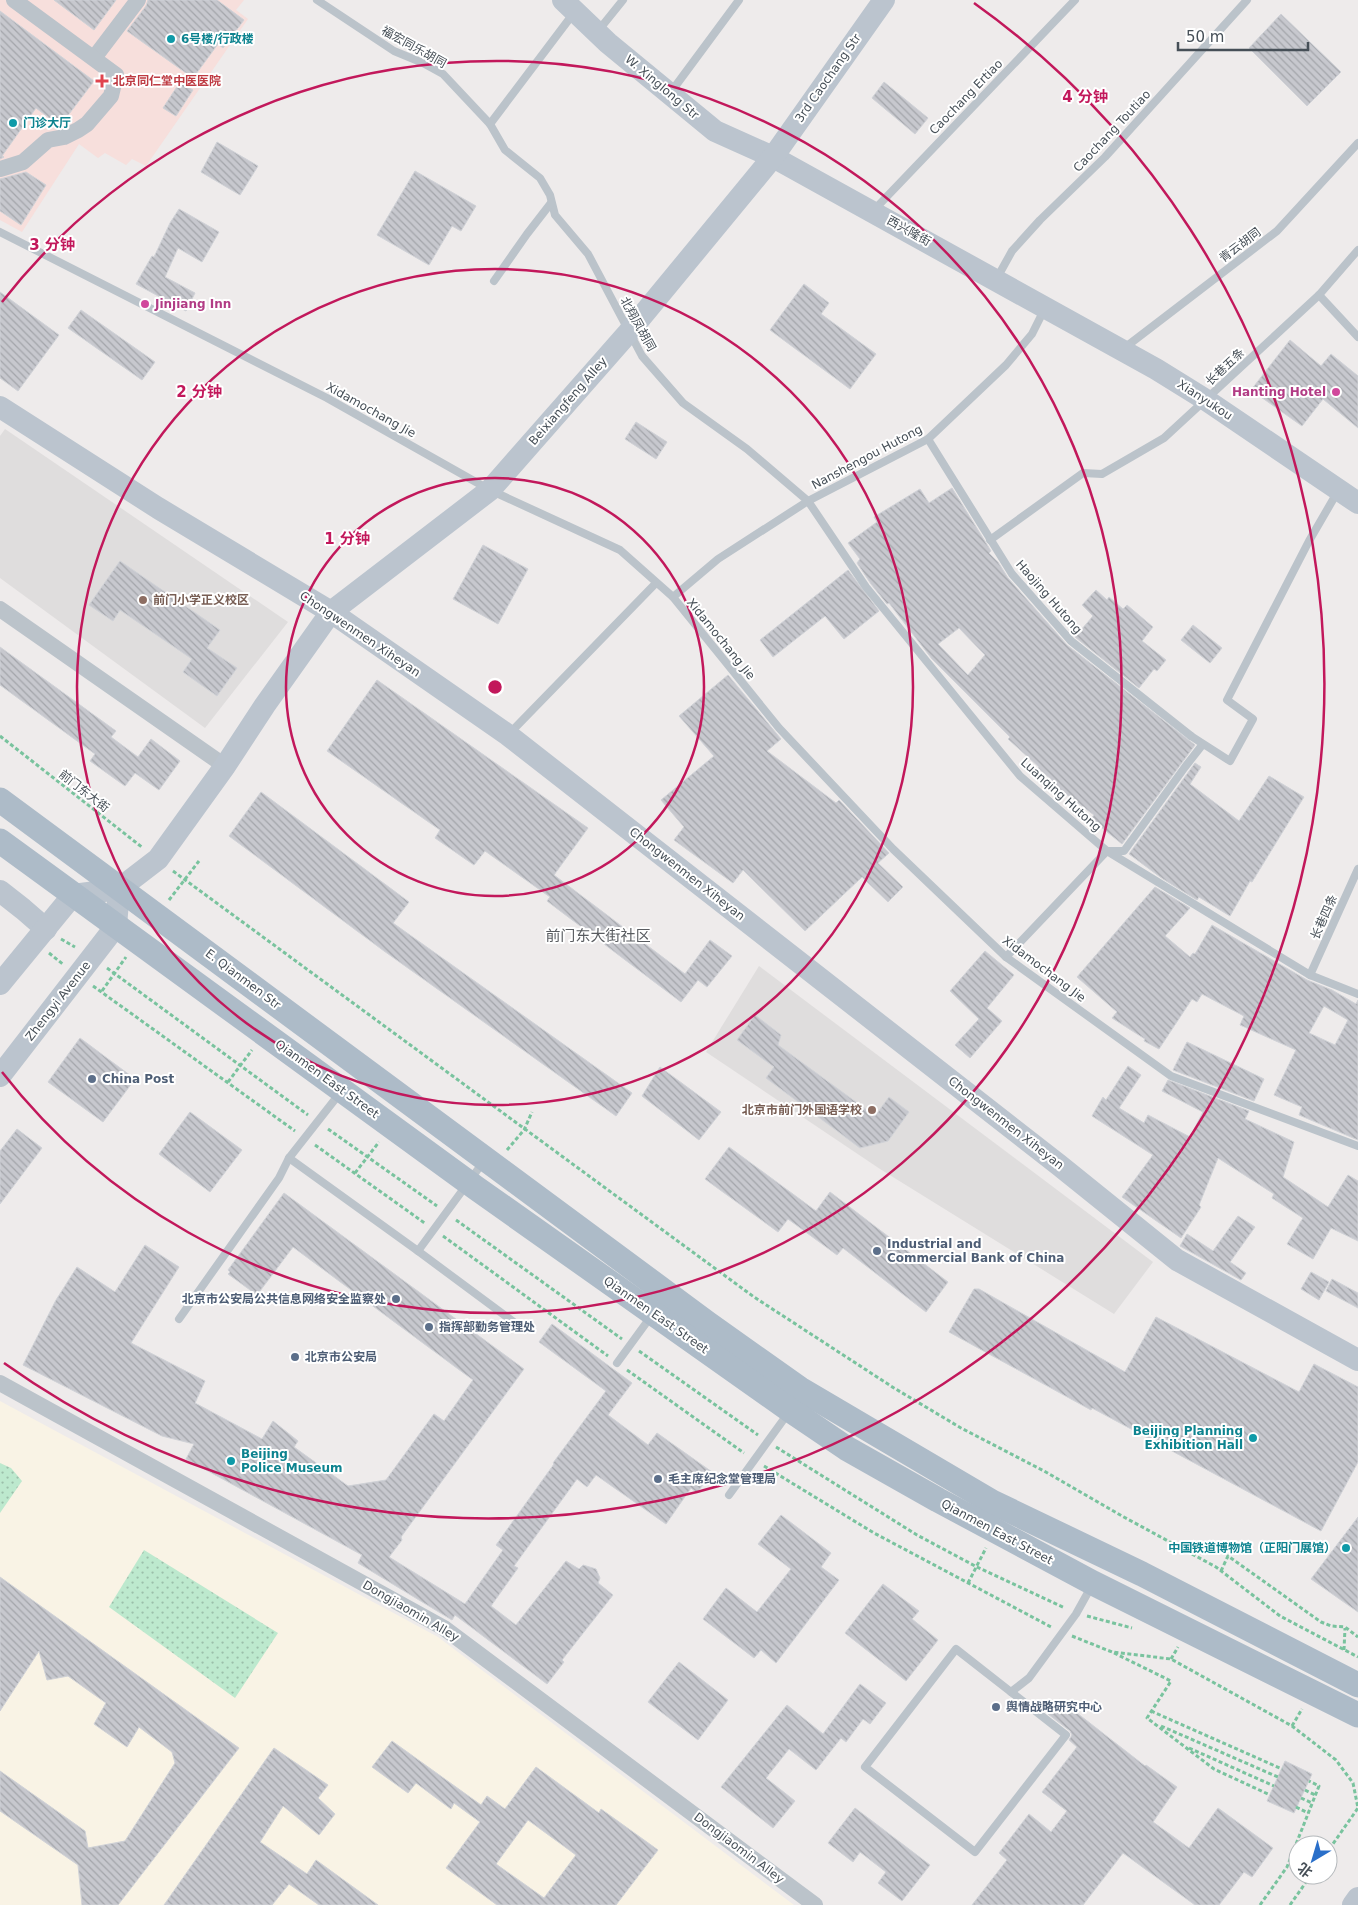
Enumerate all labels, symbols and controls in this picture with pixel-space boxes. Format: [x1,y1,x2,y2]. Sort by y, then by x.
scale bar [1178,20,1308,52]
street label: 福宏同乐胡同 [379,23,449,71]
text: 50 m [1186,28,1224,46]
street label: 3rd Caochang Str [792,31,864,125]
place label: 6号楼/行政楼 [181,32,254,46]
marker: 6号楼/行政楼 [165,33,177,45]
street label: W. Xinglong Str [622,52,702,122]
street label: Caochang Ertiao [927,57,1005,137]
marker: 北京同仁堂中医医院 [95,74,109,88]
place label: 北京同仁堂中医医院 [113,74,221,88]
street label: Caochang Toutiao [1071,87,1153,175]
text: 4 分钟 [1062,88,1108,106]
place label: 门诊大厅 [23,116,71,130]
marker: 门诊大厅 [7,117,19,129]
street label: 西兴隆街 [885,213,933,249]
street label: 青云胡同 [1217,225,1263,265]
text: 3 分钟 [29,236,75,254]
street label: 北翔凤胡同 [617,294,659,354]
place label: Jinjiang Inn [154,297,231,311]
marker: Jinjiang Inn [139,298,151,310]
street label: 长巷五条 [1203,346,1247,388]
street label: Beixiangfeng Alley [526,354,610,448]
street label: Xianyukou [1175,377,1235,423]
street label: Xidamochang Jie [324,380,418,440]
text: 2 分钟 [176,383,222,401]
place label: Hanting Hotel [1232,385,1326,399]
marker: Hanting Hotel [1330,386,1342,398]
street label: Nanshengou Hutong [809,422,925,492]
text: 1 分钟 [324,530,370,548]
street label: Haojing Hutong [1013,557,1085,637]
street label: Chongwenmen Xiheyan [297,588,423,680]
place label: 前门小学正义校区 [153,593,249,607]
marker: 前门小学正义校区 [137,594,149,606]
street label: Xidamochang Jie [684,596,758,682]
centre of rings [486,678,504,696]
street label: Luanqing Hutong [1018,755,1104,835]
street label: 前门东大街 [56,767,112,815]
street label: Chongwenmen Xiheyan [627,825,747,923]
street label: 长巷四条 [1308,892,1340,942]
district label: 前门东大街社区 [545,927,651,945]
street label: Xidamochang Jie [1000,933,1088,1005]
street label: E. Qianmen Str [203,946,283,1012]
street label: Zhengyi Avenue [23,958,93,1044]
street label: Qianmen East Street [273,1037,382,1121]
place label: China Post [102,1072,174,1086]
marker: China Post [86,1073,98,1085]
street label: Chongwenmen Xiheyan [946,1074,1066,1172]
place label: 北京市前门外国语学校 [742,1103,862,1117]
marker: 北京市前门外国语学校 [866,1104,878,1116]
place label: Industrial and Commercial Bank of China [887,1237,1064,1265]
marker: Industrial and Commercial Bank of China [871,1245,883,1257]
street label: Qianmen East Street [601,1274,711,1357]
place label: 北京市公安局公共信息网络安全监察处 [182,1292,386,1306]
marker: 北京市公安局公共信息网络安全监察处 [390,1293,402,1305]
place label: 指挥部勤务管理处 [439,1320,535,1334]
marker: 指挥部勤务管理处 [423,1321,435,1333]
place label: 北京市公安局 [305,1350,377,1364]
marker: 北京市公安局 [289,1351,301,1363]
place label: Beijing Planning Exhibition Hall [1133,1424,1243,1452]
marker: Beijing Planning Exhibition Hall [1247,1432,1259,1444]
place label: Beijing Police Museum [241,1447,343,1475]
marker: Beijing Police Museum [225,1455,237,1467]
place label: 毛主席纪念堂管理局 [668,1472,776,1486]
marker: 毛主席纪念堂管理局 [652,1473,664,1485]
street label: Qianmen East Street [939,1497,1055,1568]
place label: 中国铁道博物馆（正阳门展馆） [1168,1541,1336,1555]
marker: 中国铁道博物馆（正阳门展馆） [1340,1542,1352,1554]
street label: Dongjiaomin Alley [360,1578,462,1644]
place label: 舆情战略研究中心 [1006,1700,1102,1714]
marker: 舆情战略研究中心 [990,1701,1002,1713]
street label: Dongjiaomin Alley [691,1810,787,1886]
north arrow [1288,1835,1338,1885]
text: 北 [1295,1860,1315,1881]

